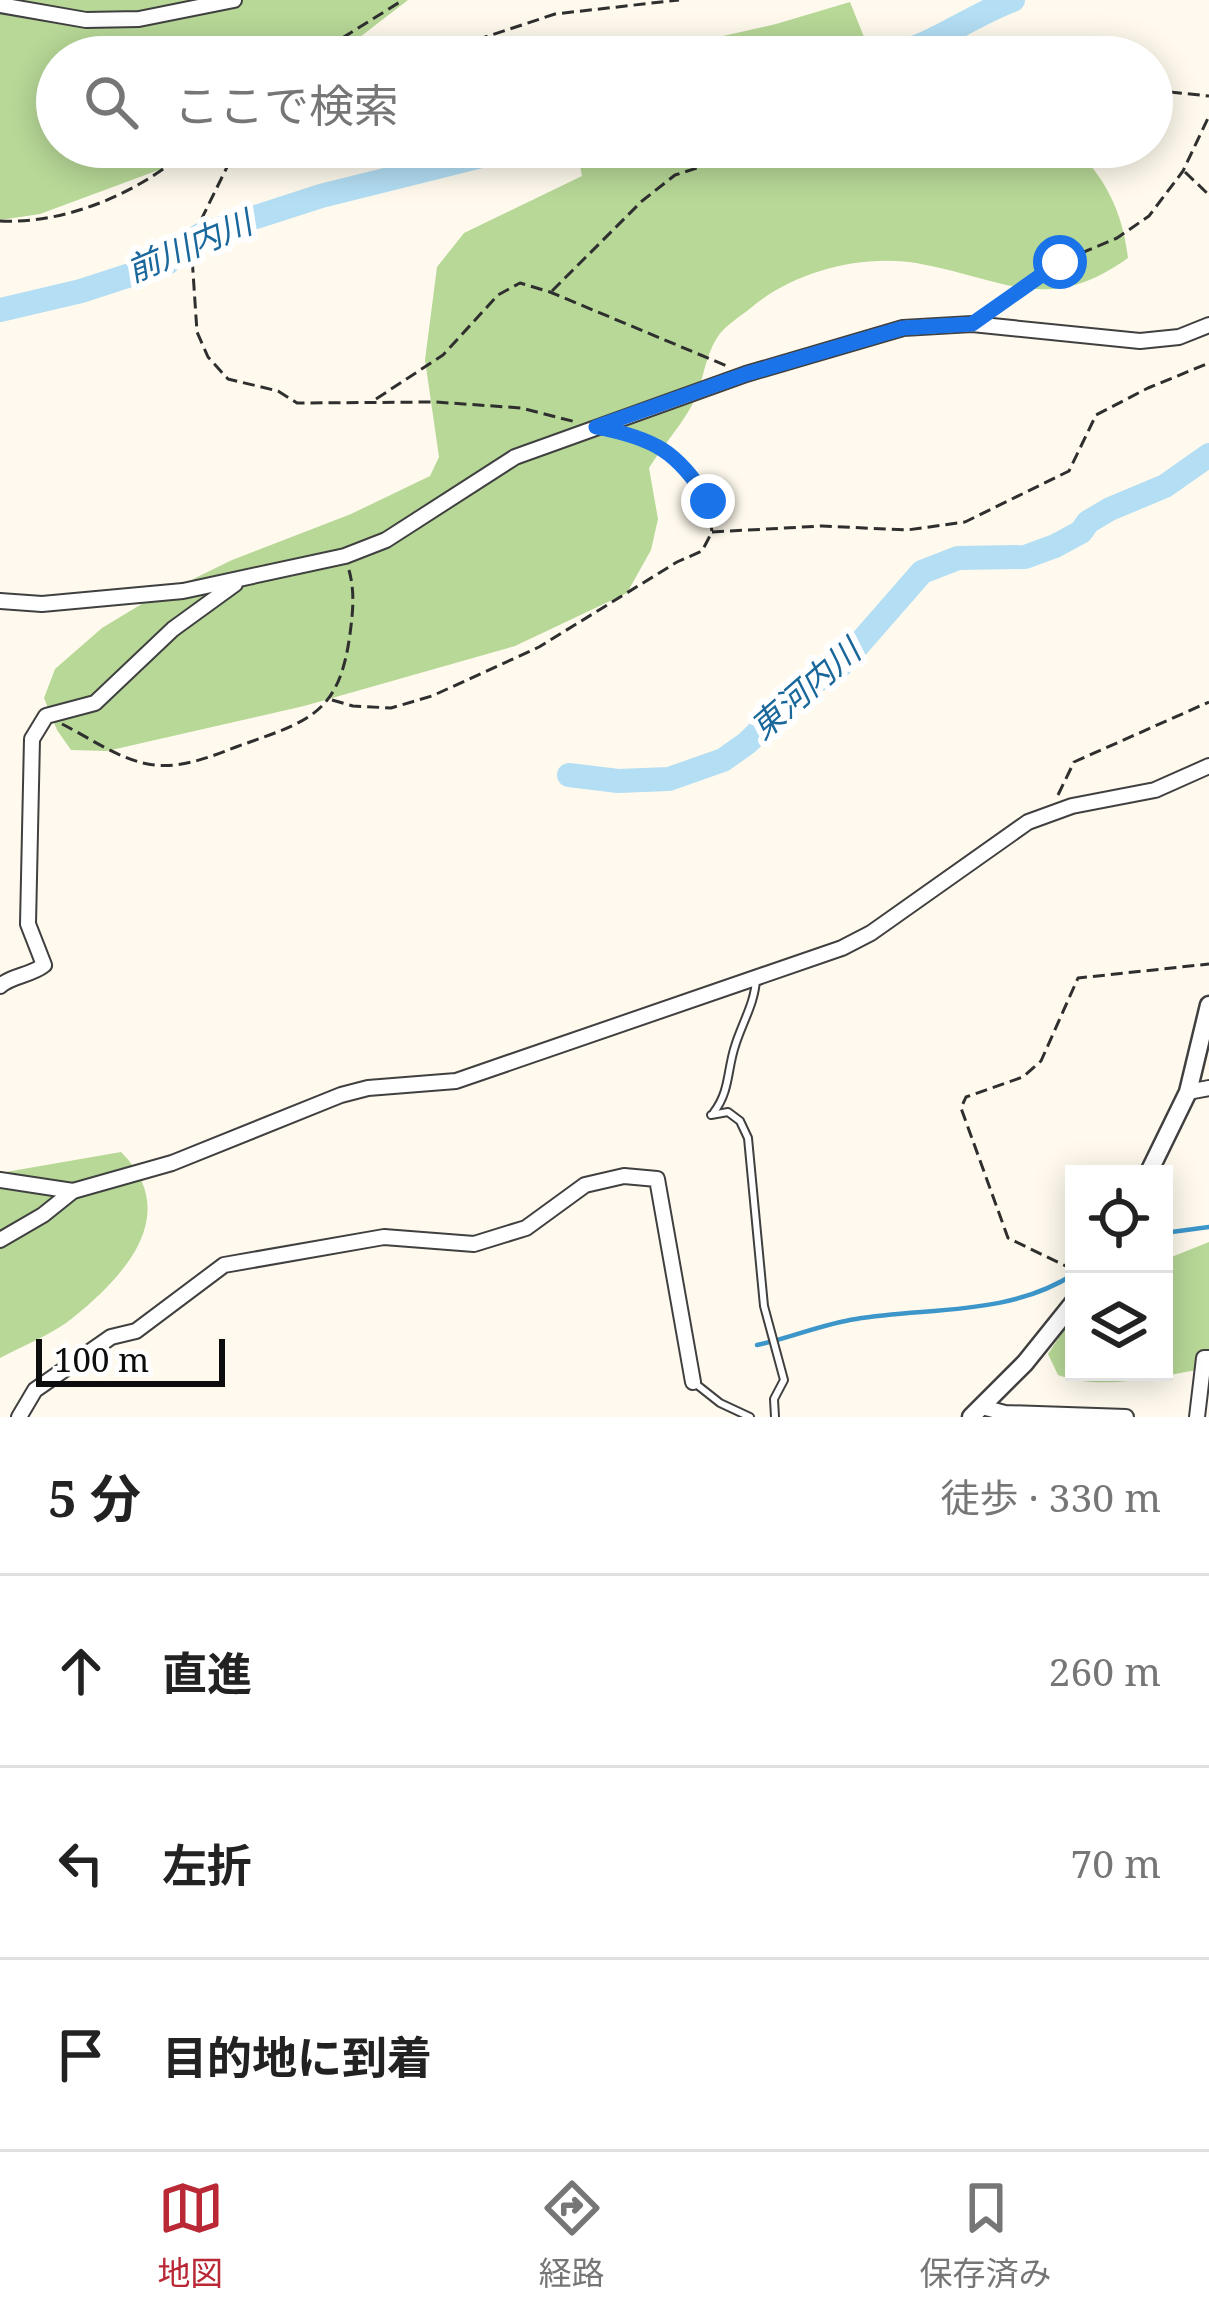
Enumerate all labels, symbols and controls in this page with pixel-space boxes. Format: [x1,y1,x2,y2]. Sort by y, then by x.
search box [36,36,1173,168]
icon: search [78,69,144,135]
text: ここで検索 [174,74,399,135]
water label: 前川内川 [119,198,261,292]
route start [1033,235,1087,289]
route end [681,474,735,528]
water label: 東河内川 [740,626,872,749]
map controls [1065,1165,1173,1381]
button: locate [1065,1165,1173,1273]
button: layers [1065,1273,1173,1381]
scale bar [36,1333,225,1386]
text: 100 m [54,1337,149,1382]
text: 5 分 [48,1462,141,1532]
text: 徒歩 · 330 m [941,1470,1161,1523]
icon: ahead [48,1638,114,1704]
text: 直進 [162,1642,252,1703]
text: 260 m [1049,1644,1161,1697]
icon: left [48,1830,114,1896]
text: 左折 [162,1834,252,1895]
text: 70 m [1070,1836,1161,1889]
icon: arrive [48,2022,114,2088]
text: 目的地に到着 [162,2026,432,2087]
tab: 地図 [158,2175,224,2295]
tab: 経路 [539,2175,605,2295]
tab: 保存済み [920,2175,1052,2295]

